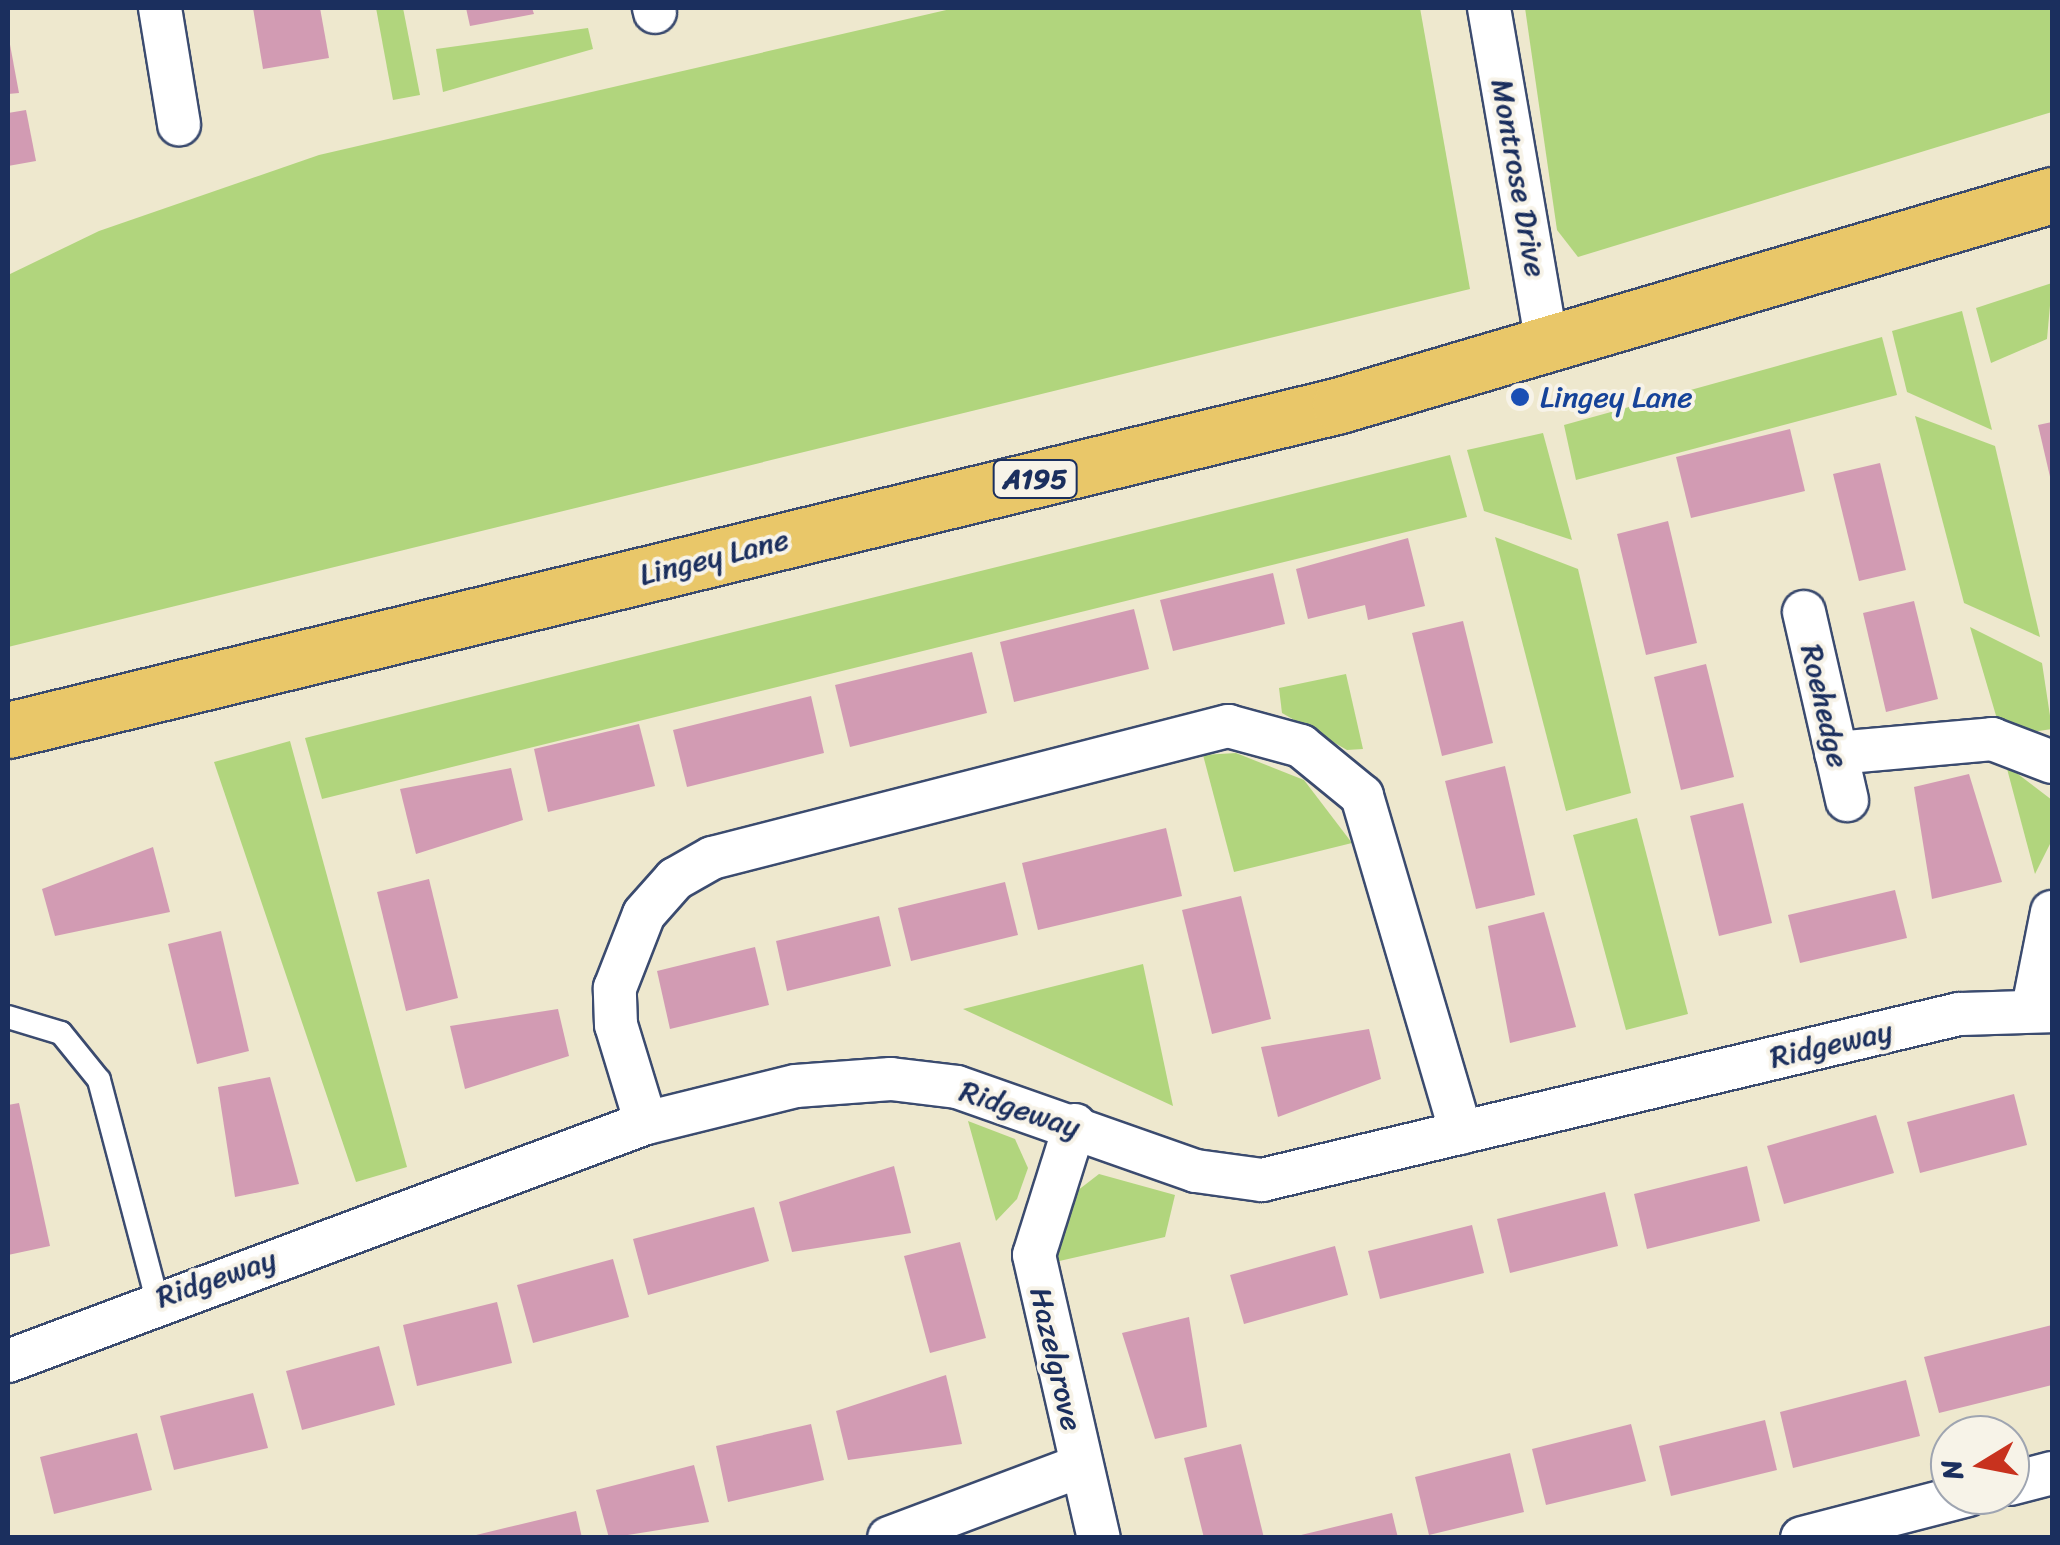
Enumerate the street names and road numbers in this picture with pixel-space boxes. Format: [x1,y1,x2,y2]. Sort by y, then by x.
street label: Montrose Drive [1484,76,1554,280]
road number: A195 [992,456,1078,502]
street label: Lingey Lane [636,521,792,593]
street label: Roehedge [1793,641,1857,771]
street label: Ridgeway [1766,1012,1896,1076]
street label: Ridgeway [955,1073,1085,1145]
street label: Ridgeway [151,1241,281,1315]
street label: Hazelgrove [1022,1284,1090,1434]

